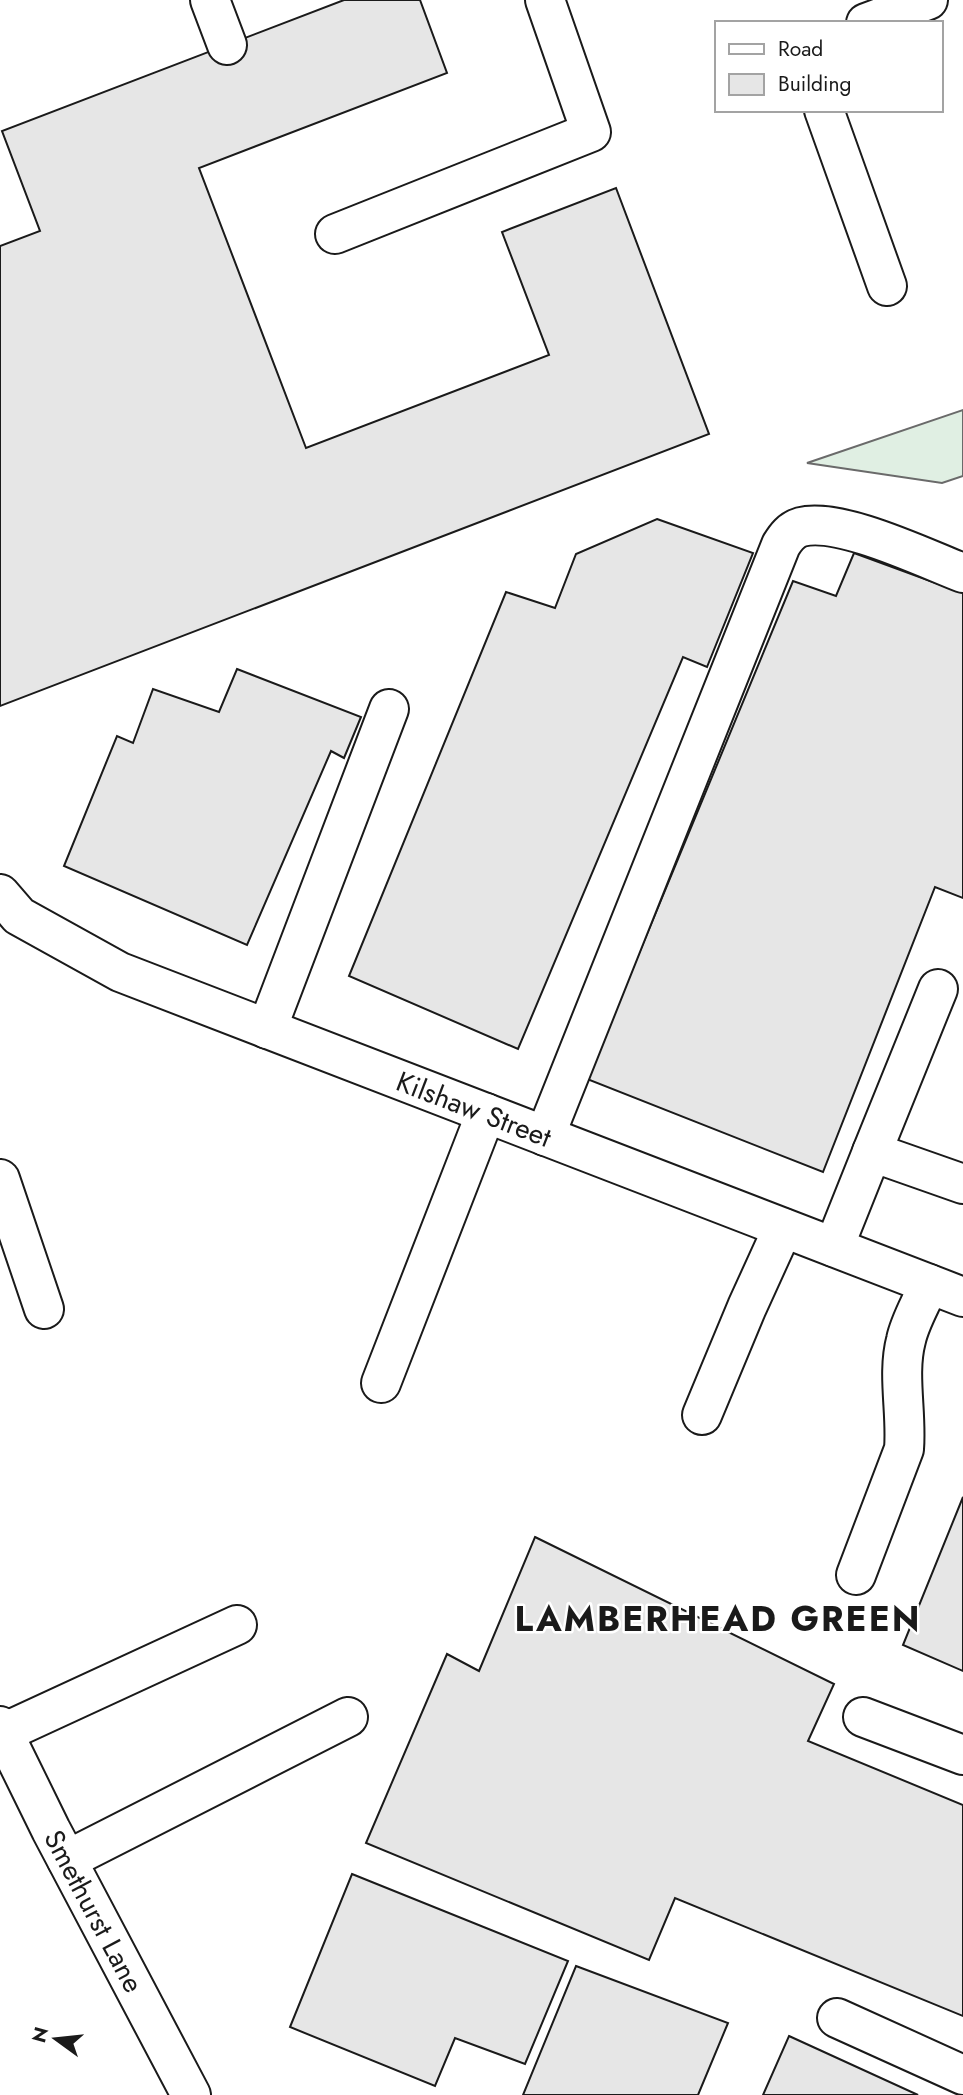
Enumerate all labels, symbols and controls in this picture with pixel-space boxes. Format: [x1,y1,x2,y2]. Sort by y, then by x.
legend [715,21,942,112]
text: Road [778,34,823,64]
text: Building [778,69,851,99]
street label: Kilshaw Street [390,1061,558,1158]
district label: LAMBERHEAD GREEN [514,1594,922,1644]
street label: Smethurst Lane [33,1823,154,2000]
north arrow [21,2004,91,2074]
text: N [25,2024,55,2046]

